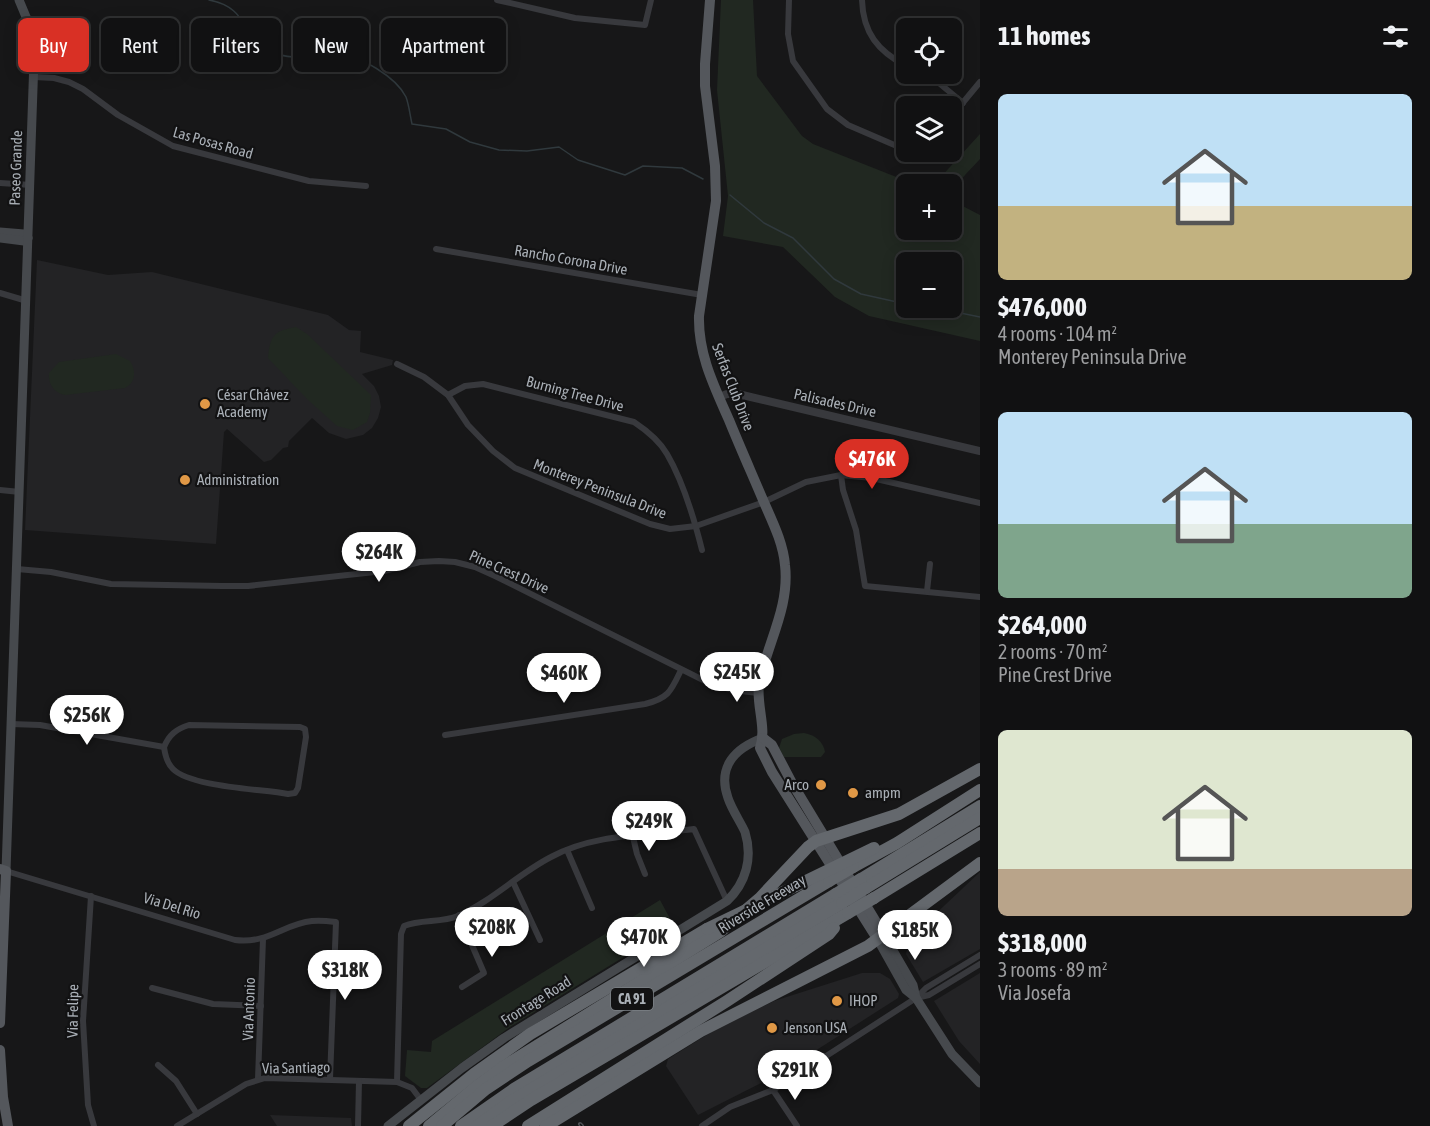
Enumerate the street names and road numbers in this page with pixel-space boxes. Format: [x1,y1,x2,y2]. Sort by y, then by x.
street label: Las Posas Road [171,123,255,162]
street label: Paseo Grande [6,130,25,206]
street label: Rancho Corona Drive [513,241,629,278]
street label: Serfas Club Drive [709,341,758,433]
street label: Burning Tree Drive [525,372,626,415]
street label: Palisades Drive [792,385,878,420]
street label: Monterey Peninsula Drive [531,455,669,522]
street label: Pine Crest Drive [467,546,552,597]
street label: Riverside Freeway [715,871,808,936]
street label: Via Del Rio [141,889,203,922]
street label: Frontage Road [498,972,574,1029]
street label: Via Antonio [239,977,258,1041]
street label: Via Felipe [64,984,81,1038]
road number: CA 91 [611,988,653,1010]
street label: Via Santiago [262,1058,330,1077]

